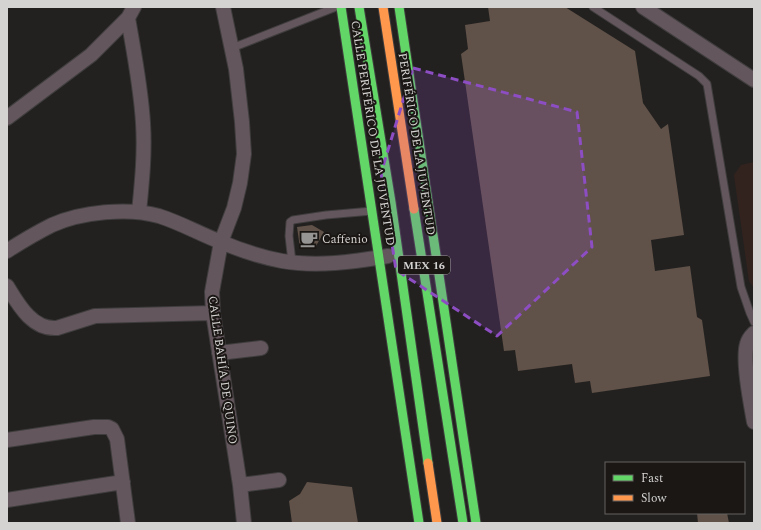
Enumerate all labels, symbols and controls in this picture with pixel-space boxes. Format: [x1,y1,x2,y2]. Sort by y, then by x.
street label: CALLE PERIFÉRICO DE LA JUVENTUD [345,19,400,247]
street label: PERIFÉRICO DE LA JUVENTUD [393,51,440,237]
cafe icon: Caffenio [299,229,319,249]
place label: Caffenio [322,230,368,249]
road number: MEX 16 [398,256,450,274]
street label: CALLE BAHÍA DE QUINO [203,295,242,445]
legend [605,462,745,514]
text: Fast [641,469,663,488]
text: Slow [641,489,667,508]

